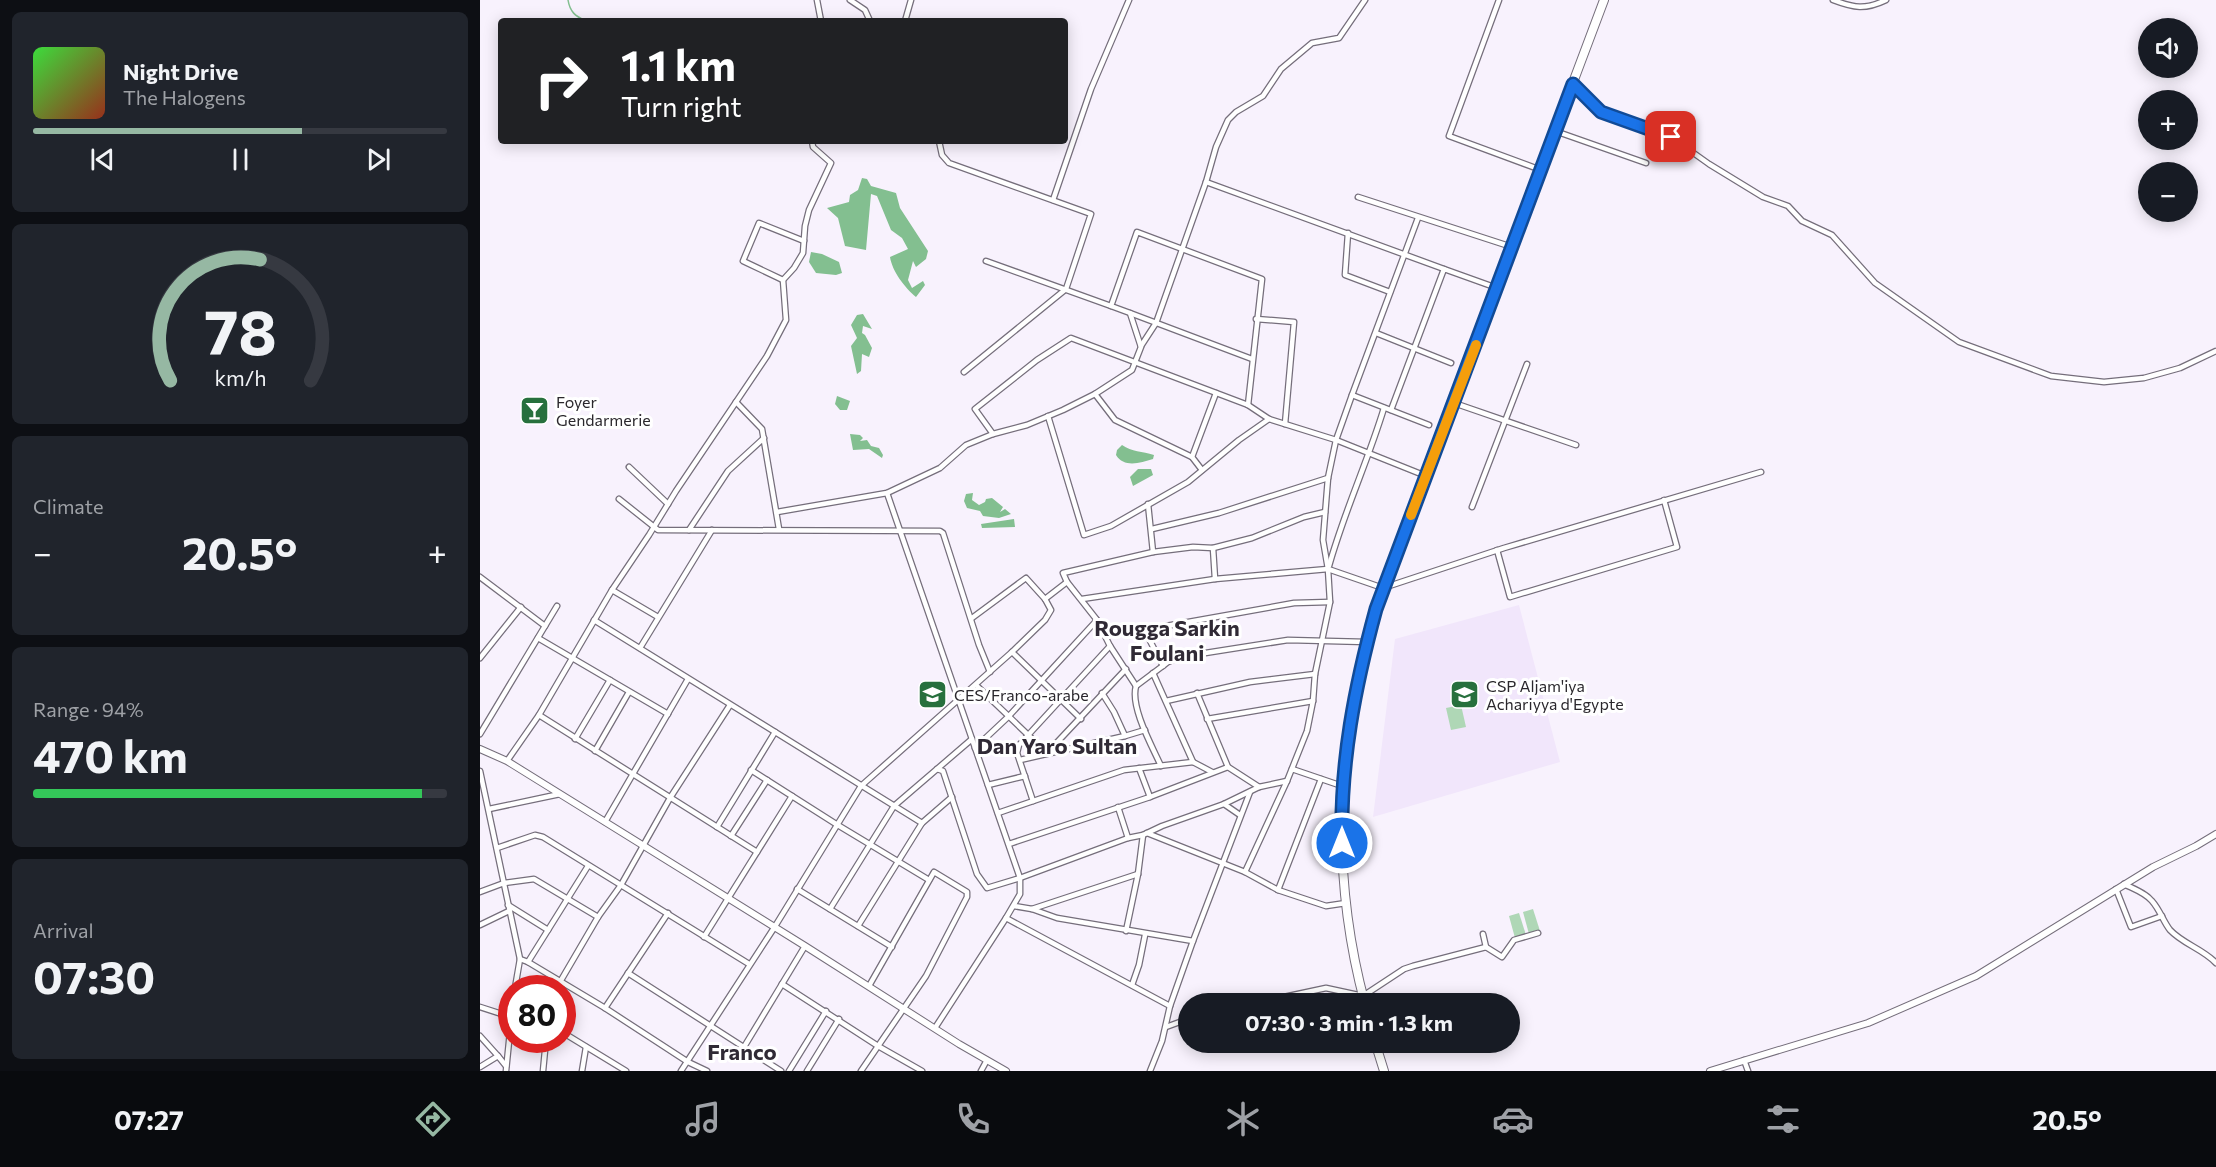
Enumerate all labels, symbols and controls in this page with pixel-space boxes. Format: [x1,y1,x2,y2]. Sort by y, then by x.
map controls [2138,18,2198,222]
button: sound [2138,18,2198,78]
text: 1.1 km [621,38,736,90]
icon: right [522,42,600,120]
text: Night Drive [123,58,238,85]
text: The Halogens [123,85,246,109]
text: Turn right [621,90,741,123]
button: + [2138,90,2198,150]
pin [1645,111,1696,162]
icon: arrive [1654,120,1687,153]
icon: previous [86,143,119,176]
icon: pause [224,143,257,176]
icon: next [362,143,395,176]
button: − [2138,162,2198,222]
text: 78 [204,292,276,368]
text: km/h [214,364,266,390]
place label: Foyer Gendarmerie [556,392,651,429]
bar icon: Foyer Gendarmerie [519,394,551,426]
text: Climate [33,494,103,518]
text: 20.5° [182,524,297,579]
text: − [33,531,52,572]
text: + [428,531,447,572]
district label: Rougga Sarkin Foulani [1094,614,1240,666]
place label: CSP Aljam'iya Achariyya d'Egypte [1486,676,1624,713]
school or university icon: CES/Franco-arabe [917,678,949,710]
school or university icon: CSP Aljam'iya Achariyya d'Egypte [1449,678,1481,710]
place label: CES/Franco-arabe [954,685,1089,704]
text: Range · 94% [33,697,144,721]
text: 470 km [33,727,188,782]
district label: Dan Yaro Sultan [977,732,1137,759]
position arrow [1310,811,1374,875]
text: Arrival [33,918,94,942]
text: 07:30 [33,948,155,1003]
speed limit sign: 80 [498,975,576,1053]
text: 07:30 · 3 min · 1.3 km [1245,1009,1453,1036]
district label: Franco [707,1038,777,1065]
icon: directions [412,1098,454,1140]
icon: music [682,1098,724,1140]
icon: phone [952,1098,994,1140]
icon: climate [1222,1098,1264,1140]
icon: car [1492,1098,1534,1140]
icon: filters [1762,1098,1804,1140]
text: 07:27 [114,1103,184,1136]
text: 20.5° [2033,1103,2102,1136]

